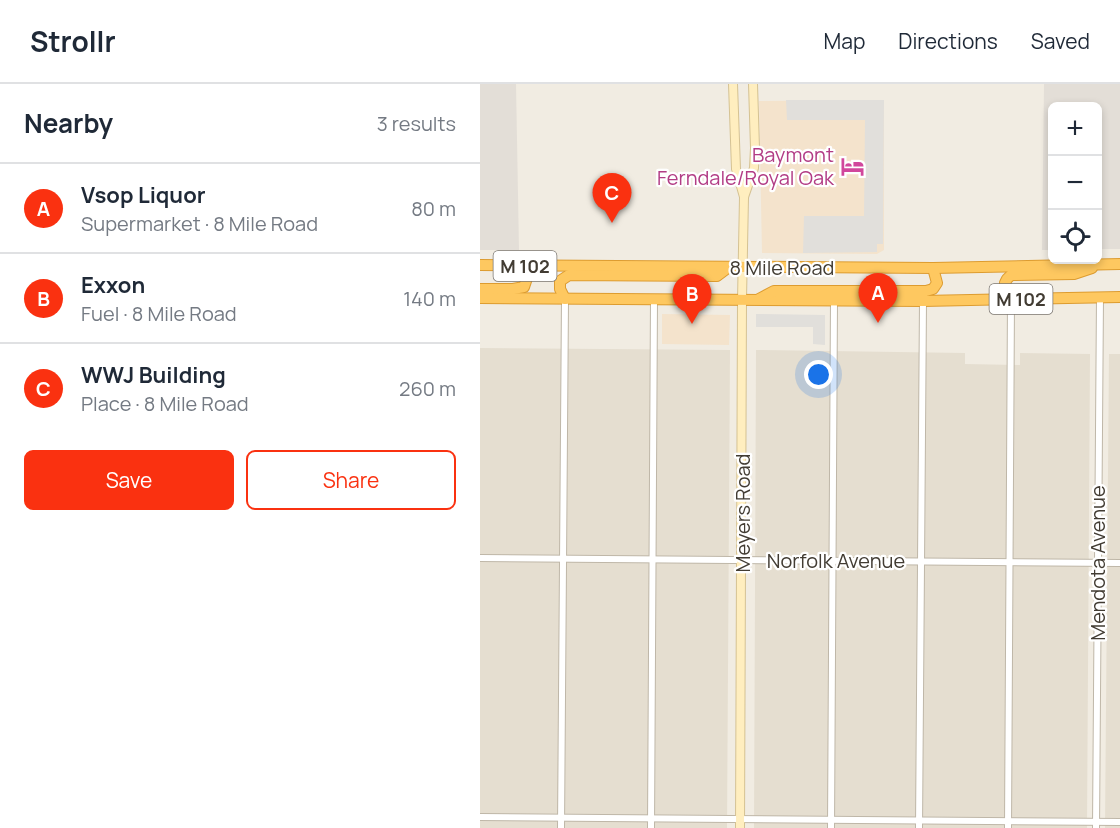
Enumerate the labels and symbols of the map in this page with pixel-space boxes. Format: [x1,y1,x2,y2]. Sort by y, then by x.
place label: Baymont Ferndale/Royal Oak [657,141,835,191]
hotel icon: Baymont Ferndale/Royal Oak [839,153,865,179]
pin: C [592,174,632,223]
road number: M 102 [494,251,556,281]
street label: 8 Mile Road [730,254,834,281]
pin: B [672,274,712,324]
pin: A [858,274,898,323]
road number: M 102 [990,284,1052,314]
your location [804,360,833,389]
street label: Meyers Road [729,454,756,572]
street label: Mendota Avenue [1084,485,1111,641]
street label: Norfolk Avenue [767,547,905,574]

